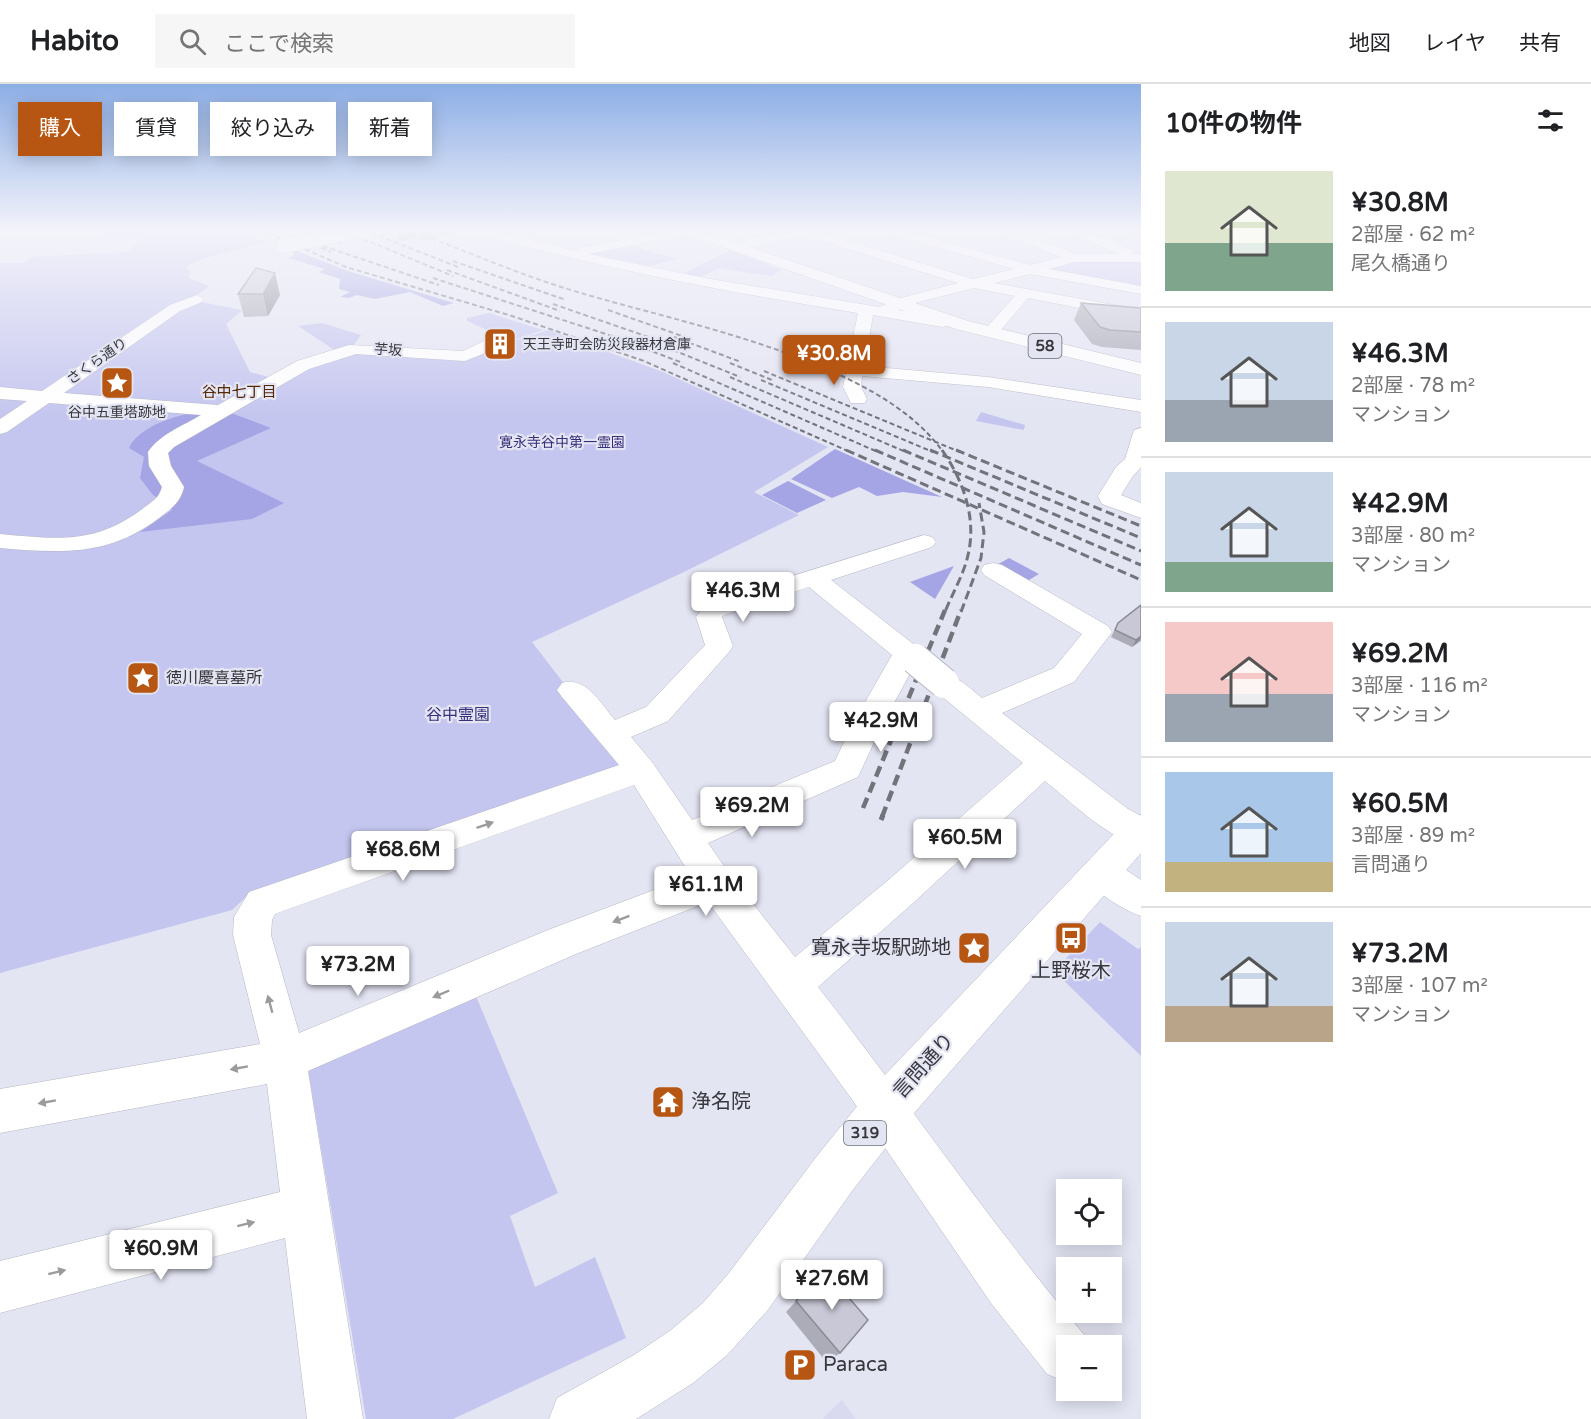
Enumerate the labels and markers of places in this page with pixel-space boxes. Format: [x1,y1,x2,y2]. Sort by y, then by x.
building icon: 天王寺町会防災段器材倉庫 [482,326,518,362]
pin: ¥30.8M [785,335,883,386]
place label: 天王寺町会防災段器材倉庫 [523,336,691,353]
place icon: 谷中五重塔跡地 [99,365,135,401]
place label: 谷中五重塔跡地 [68,404,166,421]
pin: ¥46.3M [694,572,792,623]
place icon: 徳川慶喜墓所 [125,660,161,696]
place label: 徳川慶喜墓所 [166,668,262,688]
pin: ¥42.9M [832,702,930,753]
pin: ¥69.2M [703,787,801,838]
pin: ¥60.5M [916,819,1014,870]
pin: ¥68.6M [354,831,452,882]
pin: ¥61.1M [657,866,755,917]
bus stop icon: 上野桜木 [1053,920,1089,956]
place icon: 寛永寺坂駅跡地 [956,930,992,966]
place label: 寛永寺坂駅跡地 [811,936,951,960]
pin: ¥73.2M [309,946,407,997]
place label: 上野桜木 [1031,959,1111,983]
temple icon: 浄名院 [650,1084,686,1120]
place label: 浄名院 [691,1090,751,1114]
pin: ¥60.9M [112,1230,210,1281]
pin: ¥27.6M [783,1260,881,1311]
parking icon: Paraca [782,1347,818,1383]
place label: Paraca [823,1353,888,1377]

